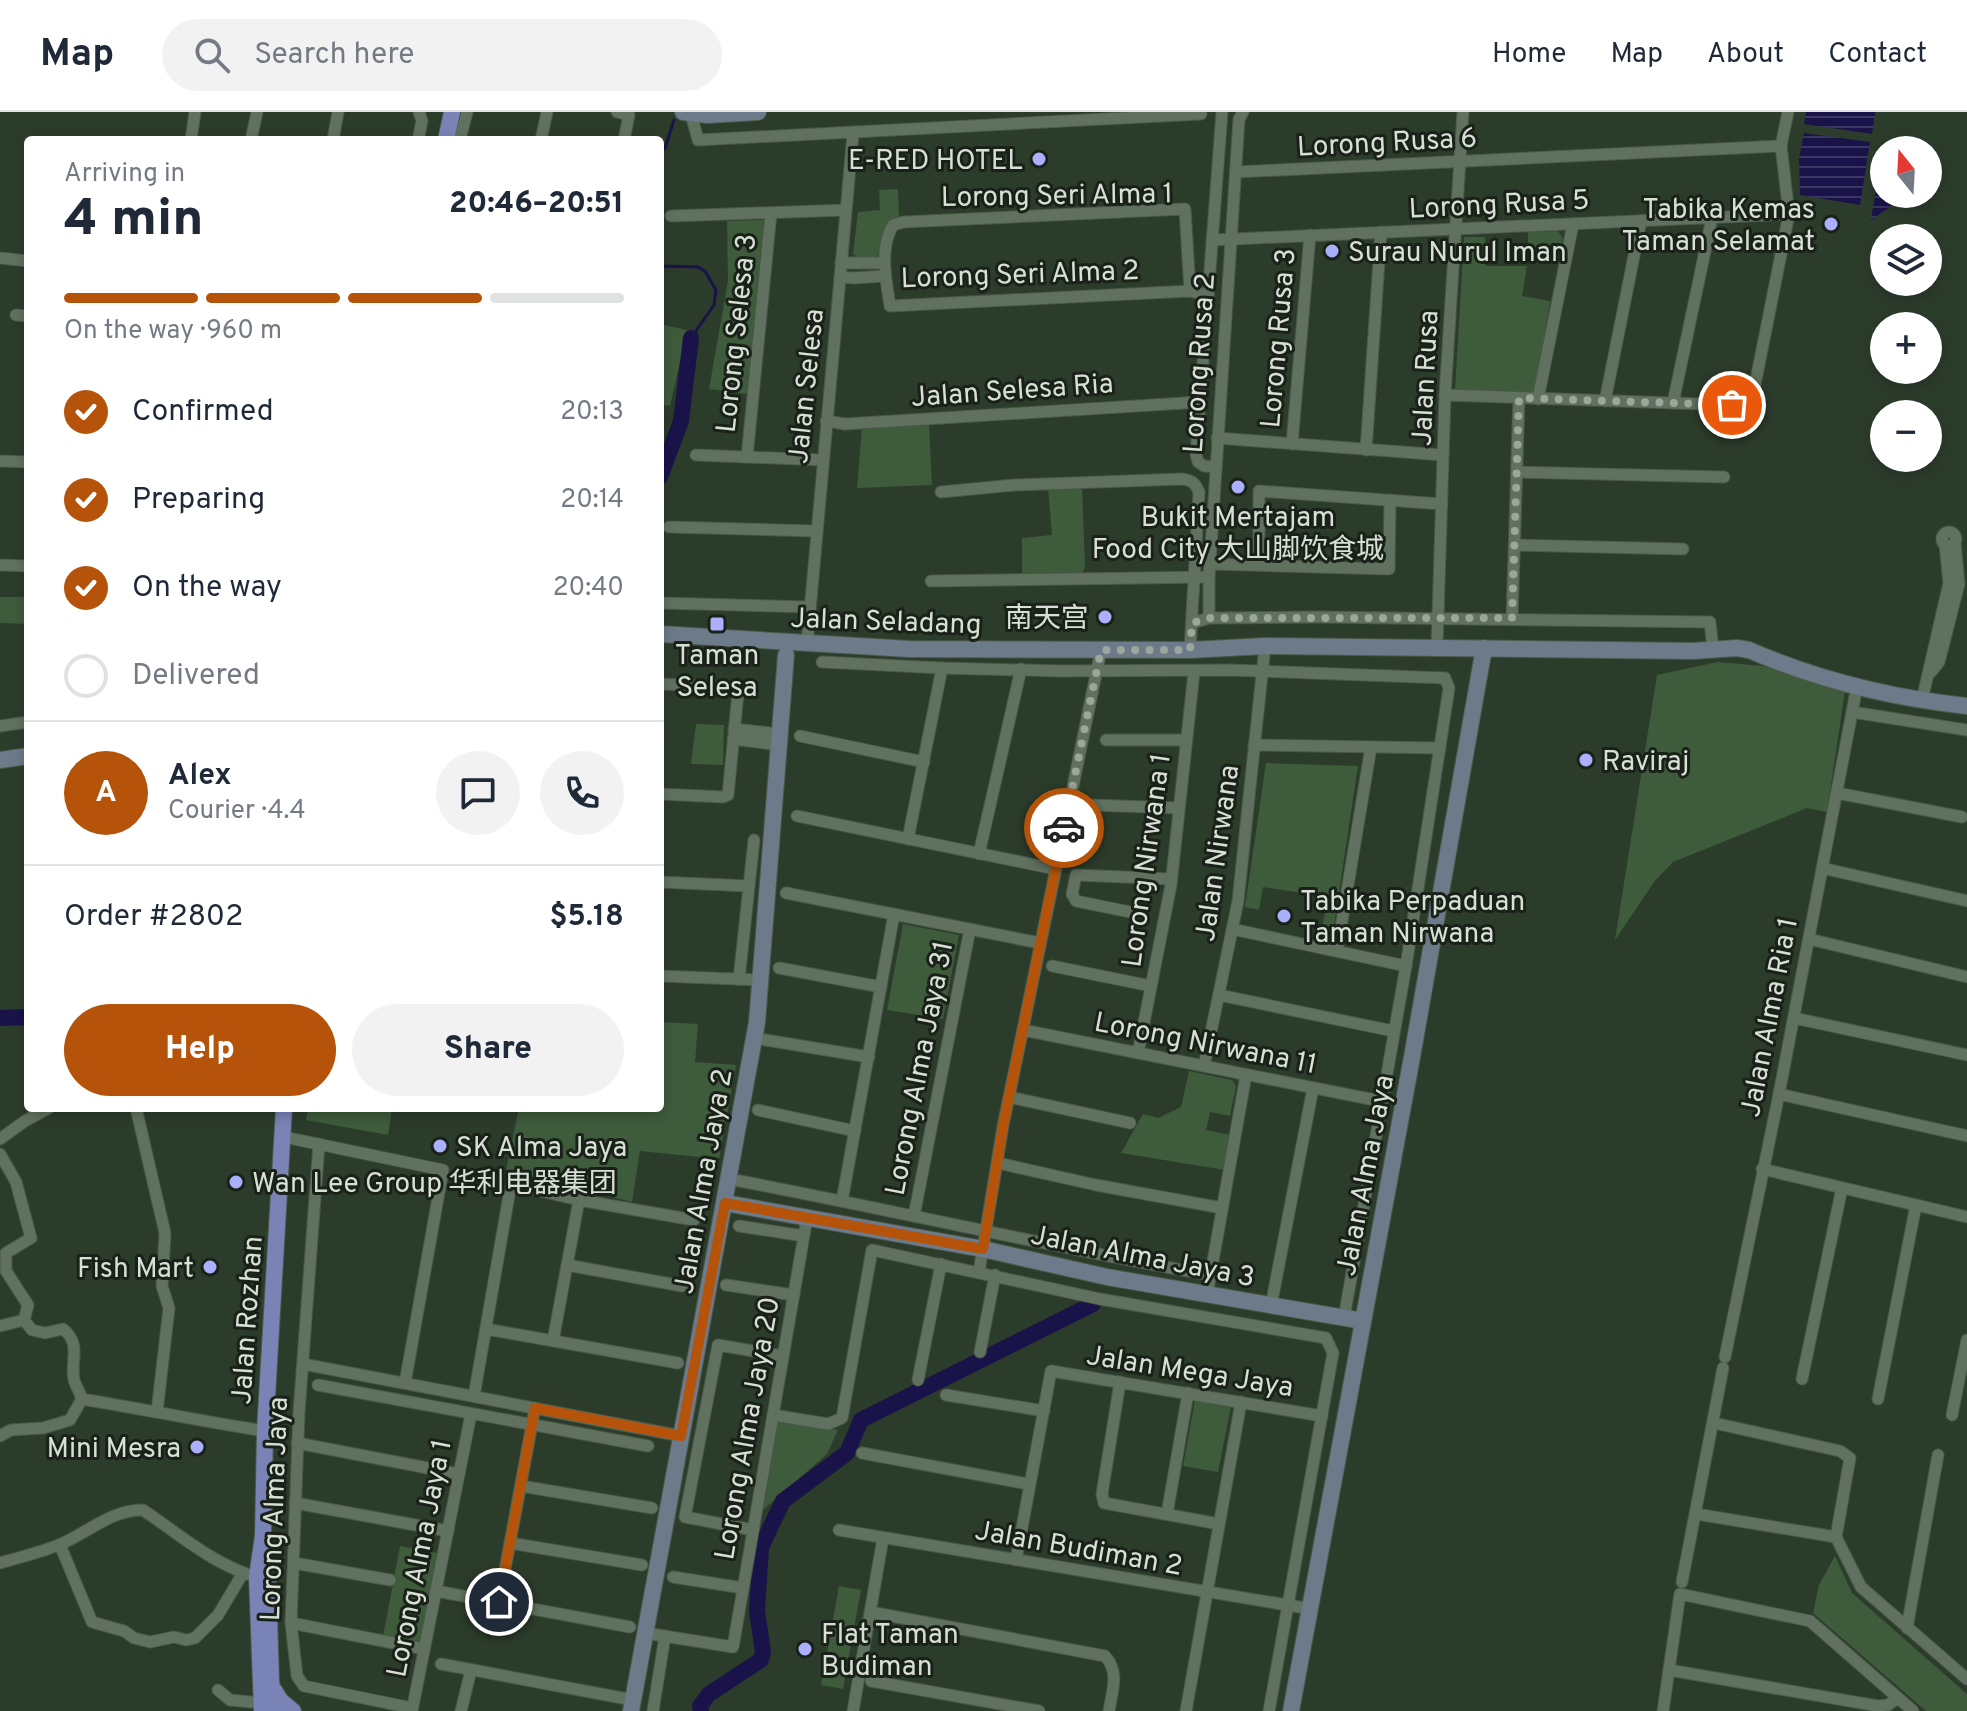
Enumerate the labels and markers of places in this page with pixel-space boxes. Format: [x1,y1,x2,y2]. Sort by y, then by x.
place label: E-RED HOTEL [848,144,1023,180]
marker: E-RED HOTEL [1030,150,1048,168]
place label: Tabika Kemas Taman Selamat [1622,193,1815,261]
marker: Tabika Kemas Taman Selamat [1822,215,1840,233]
place label: Surau Nurul Iman [1348,236,1567,272]
marker: Surau Nurul Iman [1323,242,1341,260]
pin [1698,371,1766,439]
marker: Bukit Mertajam Food City 大山脚饮食城 [1229,478,1247,496]
place label: Bukit Mertajam Food City 大山脚饮食城 [1092,501,1384,569]
place label: 南天宫 [1005,602,1089,638]
marker: 南天宫 [1096,608,1114,626]
marker: Taman Selesa [708,615,726,633]
place label: Taman Selesa [675,639,759,707]
place label: Raviraj [1602,745,1689,781]
marker: Raviraj [1577,751,1595,769]
place label: Tabika Perpaduan Taman Nirwana [1300,885,1525,953]
marker: Tabika Perpaduan Taman Nirwana [1275,907,1293,925]
place label: SK Alma Jaya [456,1131,627,1167]
marker: SK Alma Jaya [431,1137,449,1155]
place label: Wan Lee Group 华利电器集团 [252,1167,617,1203]
marker: Wan Lee Group 华利电器集团 [227,1173,245,1191]
place label: Fish Mart [77,1252,194,1288]
marker: Fish Mart [201,1258,219,1276]
place label: Mini Mesra [46,1432,181,1468]
marker: Mini Mesra [188,1438,206,1456]
pin [465,1568,533,1636]
place label: Flat Taman Budiman [821,1618,959,1686]
marker: Flat Taman Budiman [796,1640,814,1658]

